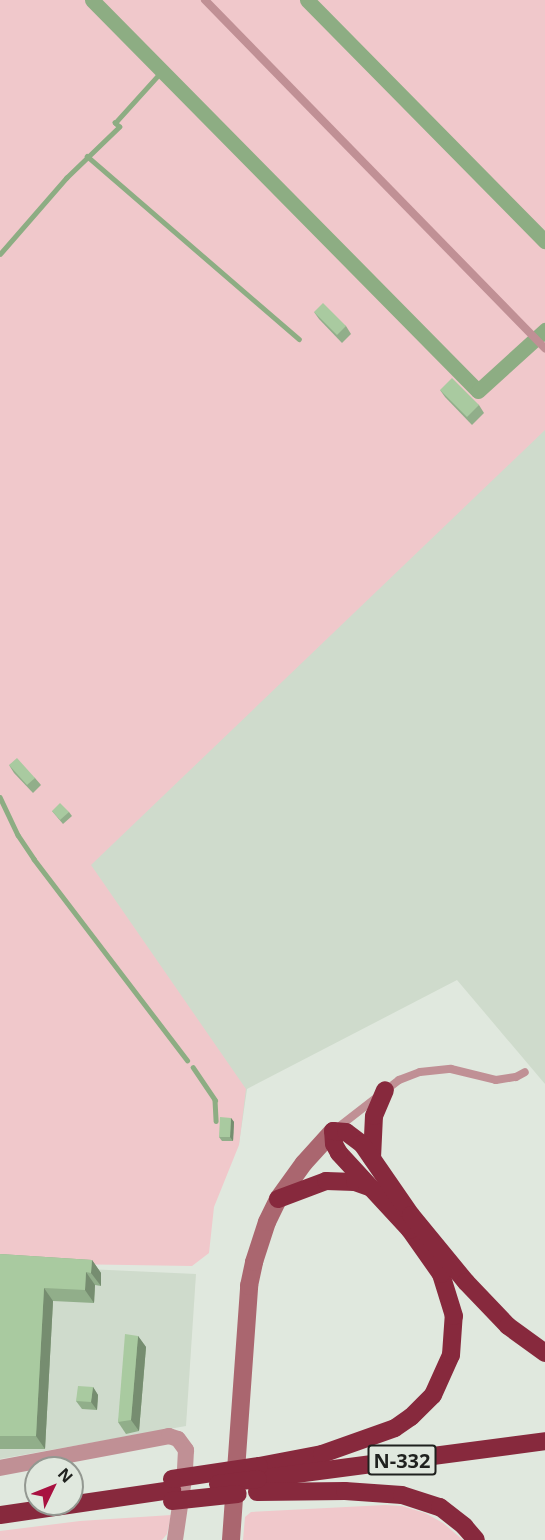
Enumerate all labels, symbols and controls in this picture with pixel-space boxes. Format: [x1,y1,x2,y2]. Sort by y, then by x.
road number: N-332 [368,1443,436,1477]
north arrow [24,1456,84,1516]
text: N [53,1463,78,1487]

